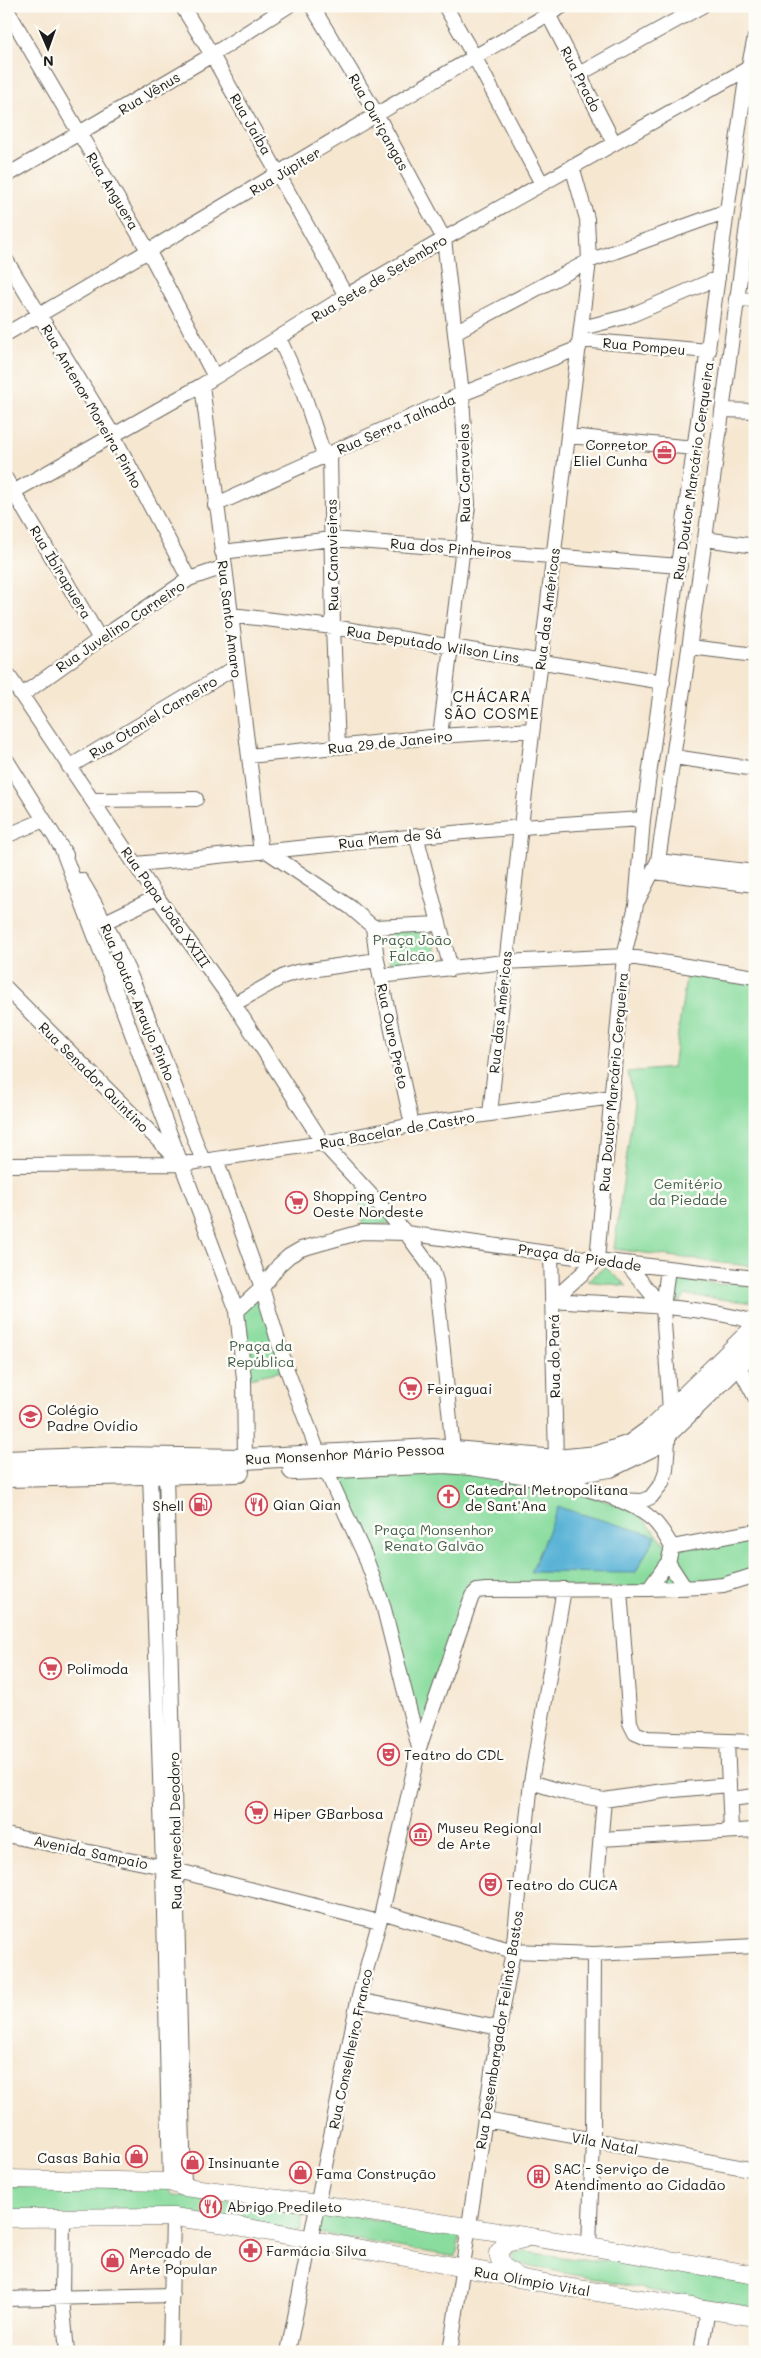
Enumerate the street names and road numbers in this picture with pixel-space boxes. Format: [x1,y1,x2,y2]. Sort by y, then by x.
street label: Rua Prado [556,43,606,115]
street label: Rua Vênus [115,67,183,119]
street label: Rua Ouriçangas [344,70,414,174]
street label: Rua Jaíba [226,90,276,158]
street label: Rua Júpiter [246,142,324,200]
street label: Rua Anguera [82,149,144,233]
street label: Rua Sete de Setembro [308,230,450,326]
street label: Rua Antenor Moreira Pinho [37,321,147,491]
street label: Rua Pompeu [602,333,686,359]
street label: Rua Doutor Marcário Cerqueira [668,361,718,581]
street label: Rua Serra Talhada [334,389,458,459]
street label: Rua Caravelas [454,423,474,523]
street label: Rua Canavieiras [322,499,342,611]
street label: Rua Ibirapuera [26,522,96,622]
street label: Rua dos Pinheiros [389,533,513,563]
street label: Rua das Américas [530,547,564,671]
street label: Rua Santo Amaro [213,559,247,679]
street label: Rua Juvelino Carneiro [52,576,188,676]
street label: Rua Deputado Wilson Lins [345,621,521,667]
street label: Rua Otoniel Carneiro [86,671,220,763]
street label: Rua 29 de Janeiro [327,726,453,758]
street label: Rua Mem de Sá [337,823,443,853]
street label: Rua Papa João XXIII [117,843,215,971]
street label: Rua Doutor Araujo Pinho [96,921,180,1083]
street label: Rua das Américas [484,950,516,1074]
street label: Rua Doutor Marcário Cerqueira [594,971,632,1193]
street label: Rua Ouro Preto [373,982,413,1090]
street label: Rua Senador Quintino [35,1018,153,1136]
street label: Rua Bacelar de Castro [318,1107,476,1153]
street label: Praça da Piedade [517,1239,643,1275]
street label: Rua do Pará [544,1314,564,1398]
street label: Rua Monsenhor Mário Pessoa [245,1439,445,1469]
street label: Rua Marechal Deodoro [164,1752,186,1910]
street label: Avenida Sampaio [32,1831,150,1873]
street label: Rua Desembargador Felinto Bastos [471,1909,527,2151]
street label: Rua Conselheiro Franco [324,1967,376,2131]
street label: Vila Natal [570,2127,640,2159]
street label: Rua Olímpio Vital [473,2261,591,2301]

